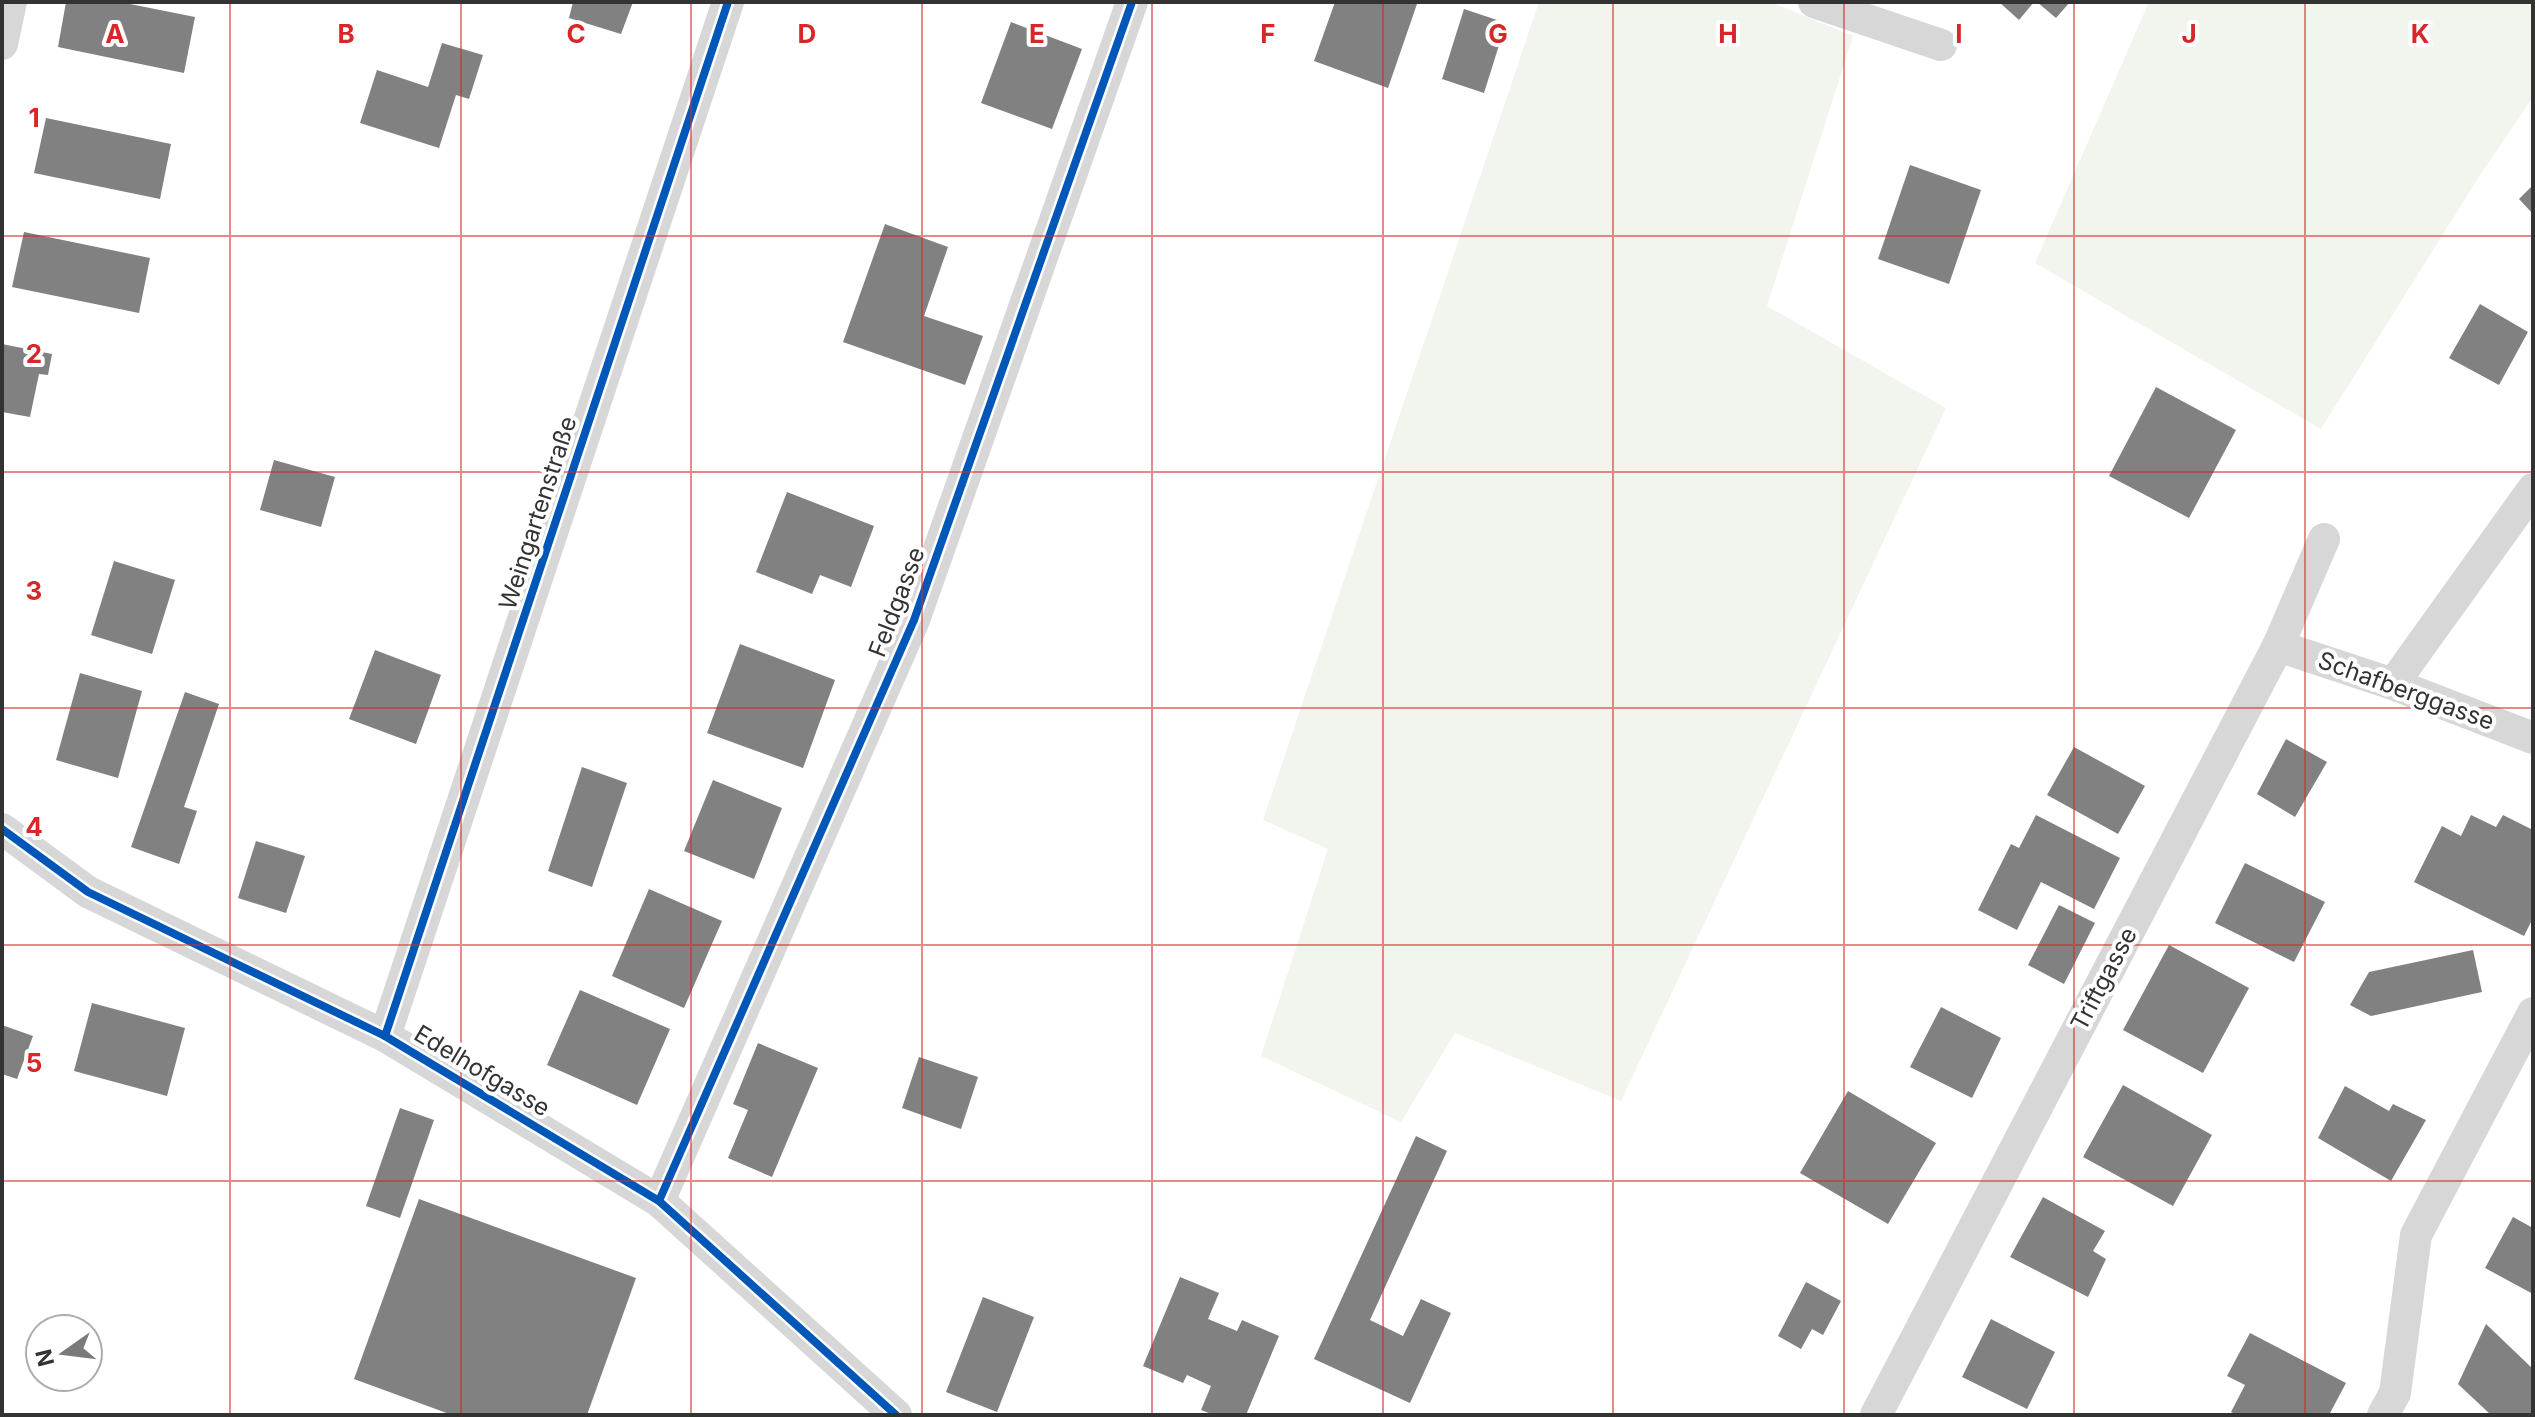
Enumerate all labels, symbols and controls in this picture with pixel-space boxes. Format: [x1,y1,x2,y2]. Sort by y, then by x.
text: A [105,18,125,49]
text: B [337,18,355,49]
text: C [566,18,586,49]
text: D [798,18,816,49]
text: E [1029,18,1045,49]
text: F [1260,18,1276,49]
text: G [1488,18,1508,49]
text: H [1718,18,1738,49]
text: I [1955,18,1963,49]
text: J [2181,18,2197,49]
text: K [2411,18,2430,49]
text: 1 [28,102,40,133]
text: 2 [26,338,42,369]
street label: Weingartenstraße [493,412,582,613]
street label: Feldgasse [862,543,931,661]
text: 3 [26,575,42,606]
street label: Schafberggasse [2314,645,2498,736]
text: 4 [25,811,43,842]
street label: Triftgasse [2064,922,2143,1035]
street label: Edelhofgasse [409,1019,555,1122]
text: 5 [26,1047,42,1078]
north arrow [24,1313,104,1393]
text: N [30,1347,59,1369]

